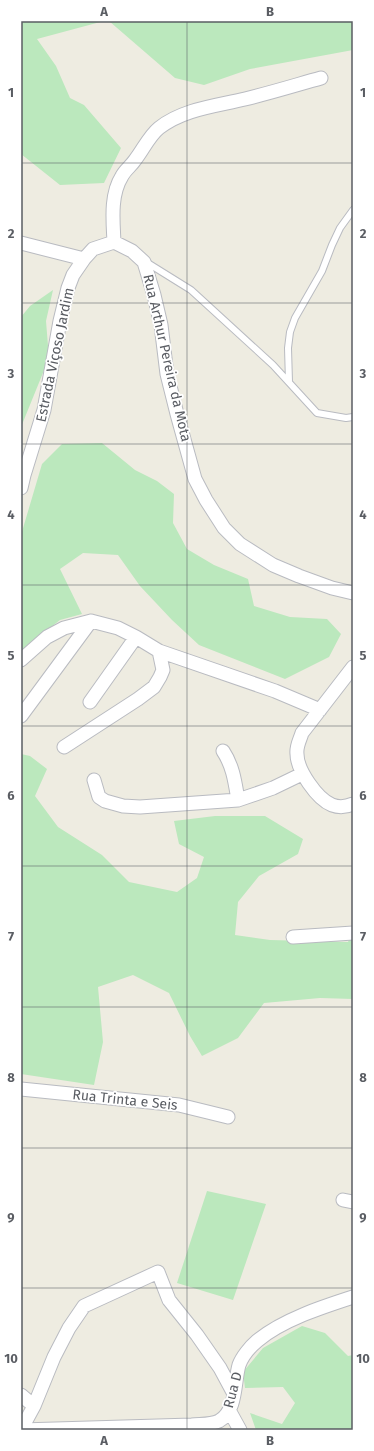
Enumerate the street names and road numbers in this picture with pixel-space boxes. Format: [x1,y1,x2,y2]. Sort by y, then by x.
street label: Rua Arthur Pereira da Mota [139,273,195,443]
street label: Estrada Viçoso Jardim [32,286,78,424]
street label: Rua Trinta e Seis [72,1086,179,1114]
street label: Rua D [220,1370,246,1410]

